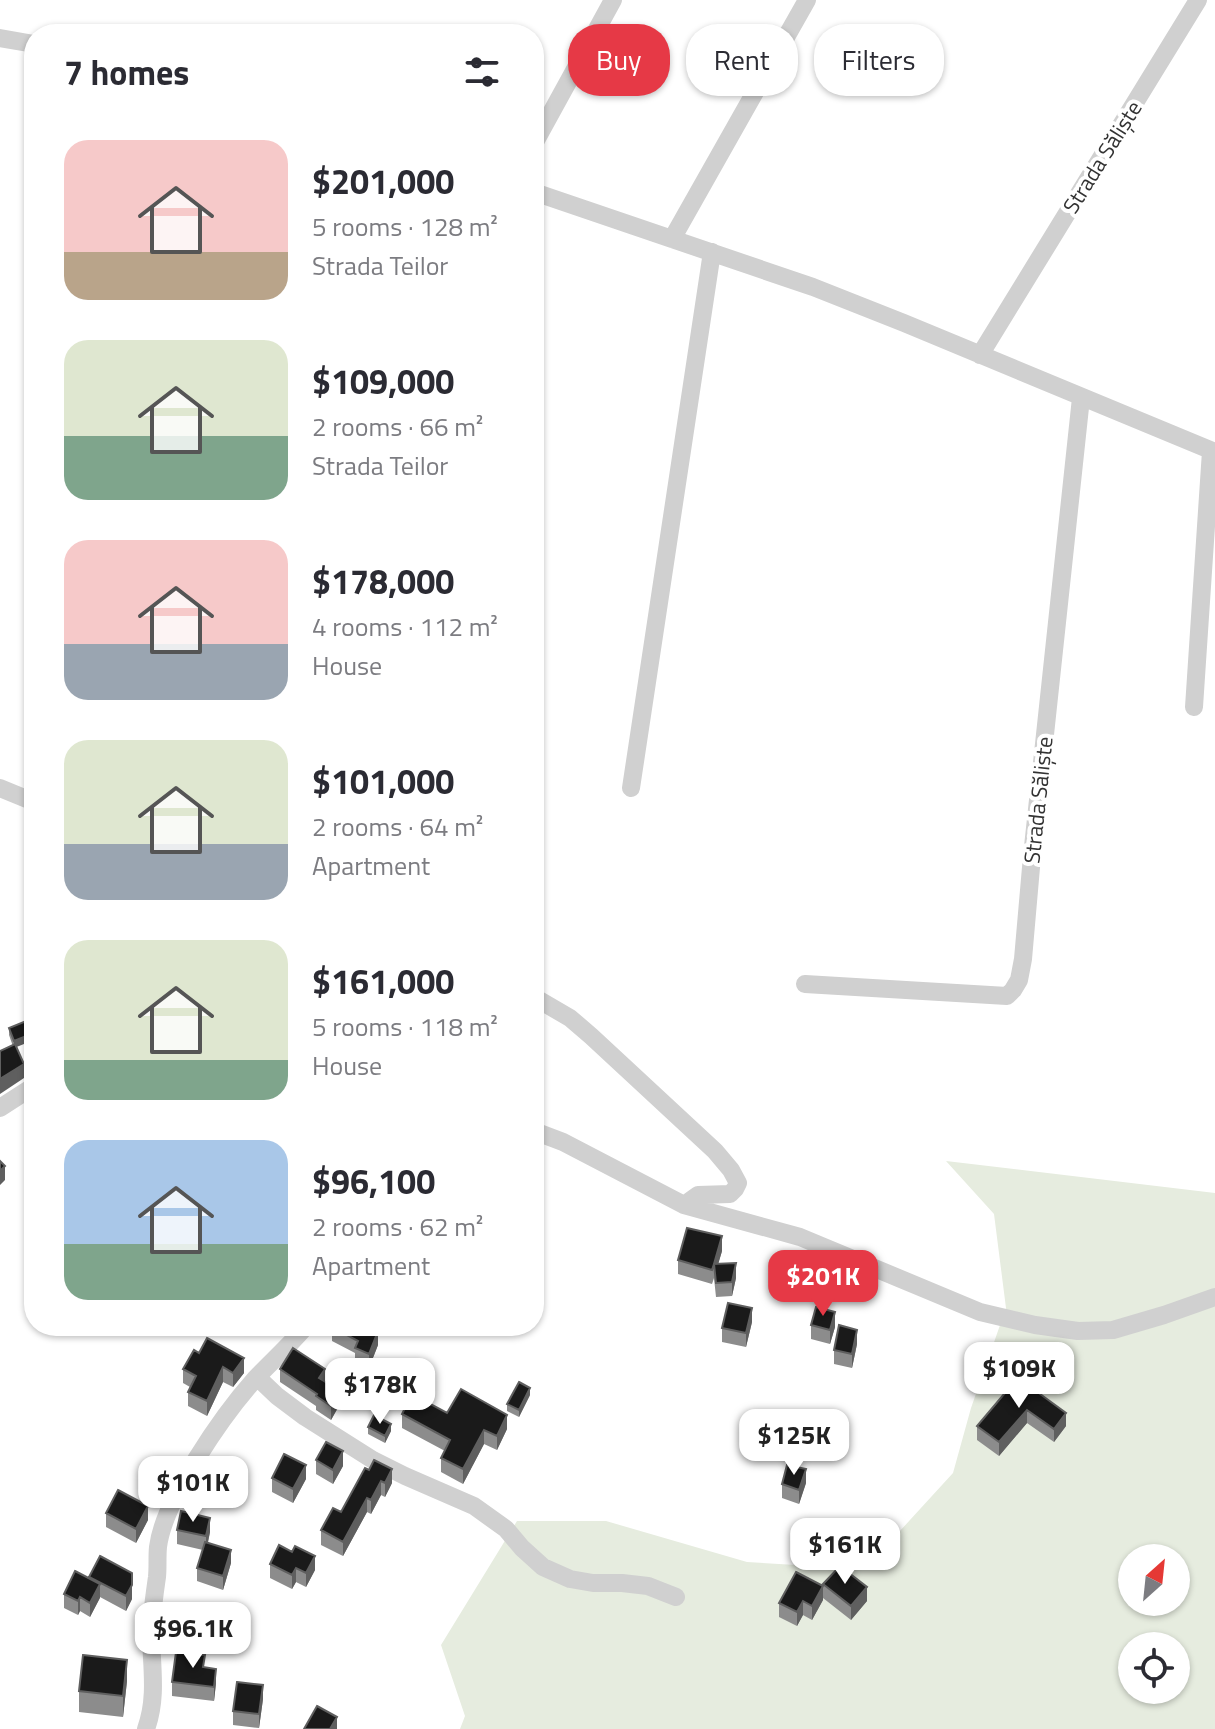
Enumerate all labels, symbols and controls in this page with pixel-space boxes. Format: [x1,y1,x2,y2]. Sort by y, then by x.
chip: Buy [568,24,670,96]
chip: Rent [686,24,798,96]
chip: Filters [814,24,944,96]
text: 7 homes [64,46,189,98]
icon: filters [460,50,504,94]
street label: Strada Săliște [1054,94,1150,220]
text: $201,000 [312,155,454,207]
icon: home [128,172,224,268]
text: 5 rooms · 128 m² [312,207,498,246]
text: Strada Teilor [312,246,448,285]
text: $109,000 [312,355,454,407]
icon: home [128,372,224,468]
text: 2 rooms · 66 m² [312,407,483,446]
text: Strada Teilor [312,446,448,485]
text: $178,000 [312,555,454,607]
icon: home [128,572,224,668]
text: 4 rooms · 112 m² [312,607,498,646]
text: House [312,646,382,685]
street label: Strada Săliște [1014,735,1062,865]
text: $101,000 [312,755,454,807]
icon: home [128,772,224,868]
text: 2 rooms · 64 m² [312,807,483,846]
text: Apartment [312,846,430,885]
text: $161,000 [312,955,454,1007]
icon: home [128,972,224,1068]
text: 5 rooms · 118 m² [312,1007,498,1046]
text: House [312,1046,382,1085]
text: $96,100 [312,1155,435,1207]
icon: home [128,1172,224,1268]
text: 2 rooms · 62 m² [312,1207,483,1246]
text: Apartment [312,1246,430,1285]
pin: $201K [767,1250,879,1318]
text: $201K [786,1256,860,1295]
pin: $109K [963,1342,1075,1410]
text: $109K [982,1348,1056,1387]
pin: $178K [324,1358,436,1426]
text: $178K [343,1364,417,1403]
pin: $125K [738,1409,850,1477]
text: $125K [757,1415,831,1454]
pin: $101K [137,1456,249,1524]
text: $101K [156,1462,230,1501]
pin: $161K [789,1518,901,1586]
text: $161K [808,1524,882,1563]
north arrow [1118,1544,1190,1616]
map controls [1118,1544,1190,1704]
pin: $96.1K [128,1602,258,1670]
text: $96.1K [153,1608,233,1647]
button: locate [1118,1632,1190,1704]

